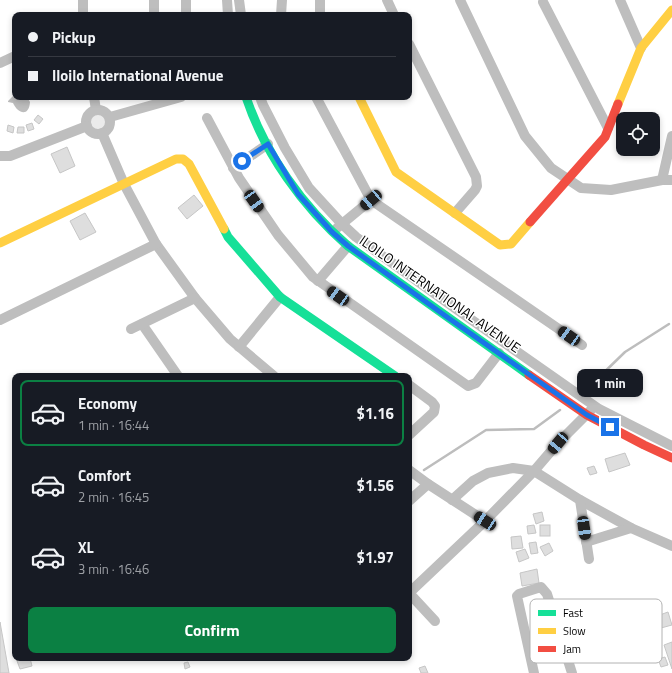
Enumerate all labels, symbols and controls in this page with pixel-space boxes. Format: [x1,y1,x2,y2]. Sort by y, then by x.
text: Pickup [52,26,96,49]
text: Iloilo International Avenue [52,64,223,87]
map controls [616,112,660,156]
button: locate [616,112,660,156]
route start [233,152,251,170]
car [242,188,266,214]
car [358,188,384,212]
street label: ILOILO INTERNATIONAL AVENUE [355,230,525,358]
car [325,284,351,308]
car [556,324,582,348]
callout: 1 min [577,369,643,397]
text: 1 min [594,373,626,393]
text: Economy [78,392,137,415]
icon: car [30,395,66,431]
text: $1.16 [357,402,394,425]
text: 1 min · 16:44 [78,415,149,435]
route end [601,418,619,436]
car [546,430,570,456]
text: Comfort [78,464,131,487]
icon: car [30,467,66,503]
text: $1.56 [357,474,394,497]
text: 2 min · 16:45 [78,487,149,507]
car [472,509,498,533]
car [576,515,592,541]
text: XL [78,536,94,559]
icon: car [30,539,66,575]
text: $1.97 [357,546,394,569]
text: 3 min · 16:46 [78,559,149,579]
legend [530,599,662,663]
text: Fast [563,605,583,621]
button: Confirm [28,607,396,653]
text: Slow [563,623,586,639]
text: Jam [563,641,581,657]

